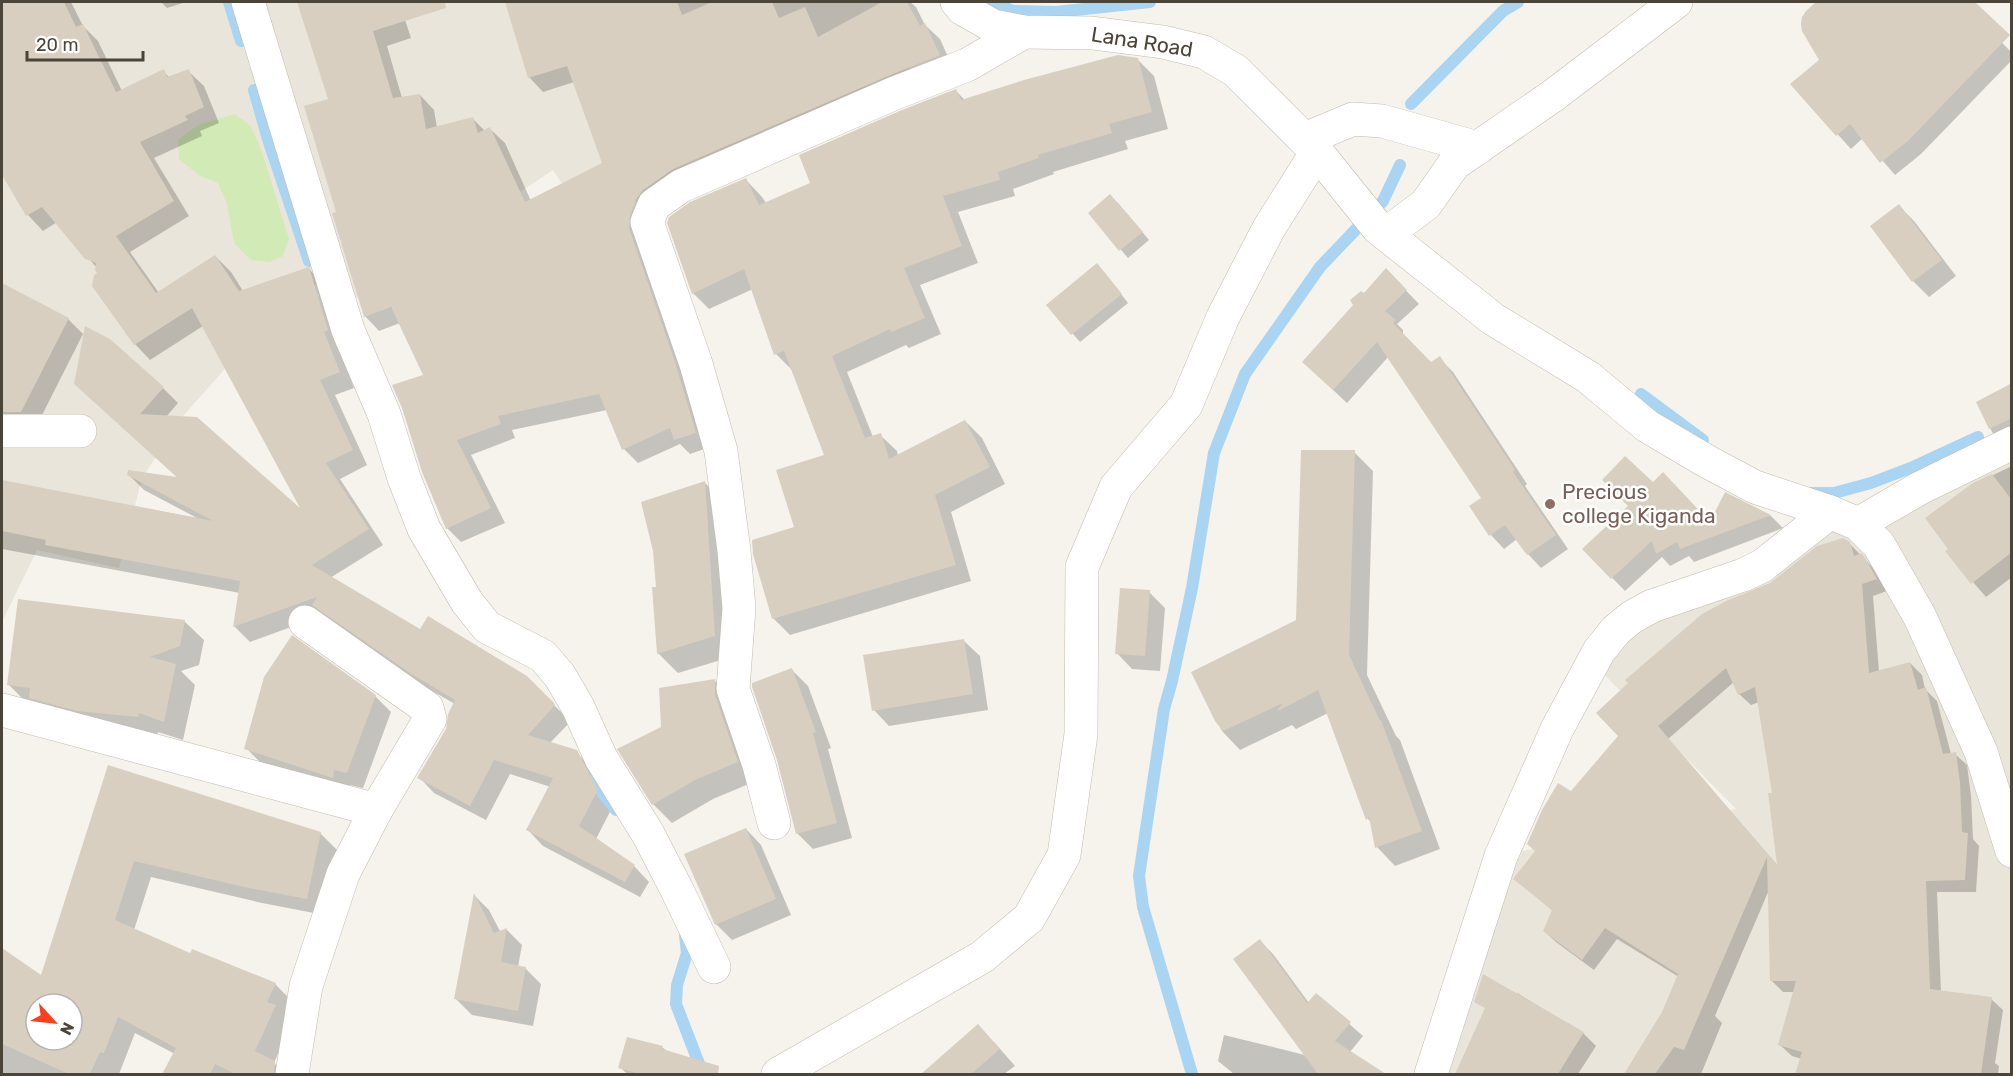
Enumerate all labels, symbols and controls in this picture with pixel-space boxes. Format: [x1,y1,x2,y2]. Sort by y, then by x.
street label: Lana Road [1089,21,1195,62]
scale bar [27,24,142,62]
text: 20 m [36,34,78,56]
place label: Precious college Kiganda [1562,479,1716,528]
marker: Precious college Kiganda [1543,497,1557,511]
north arrow [24,992,84,1052]
text: N [56,1019,78,1038]

